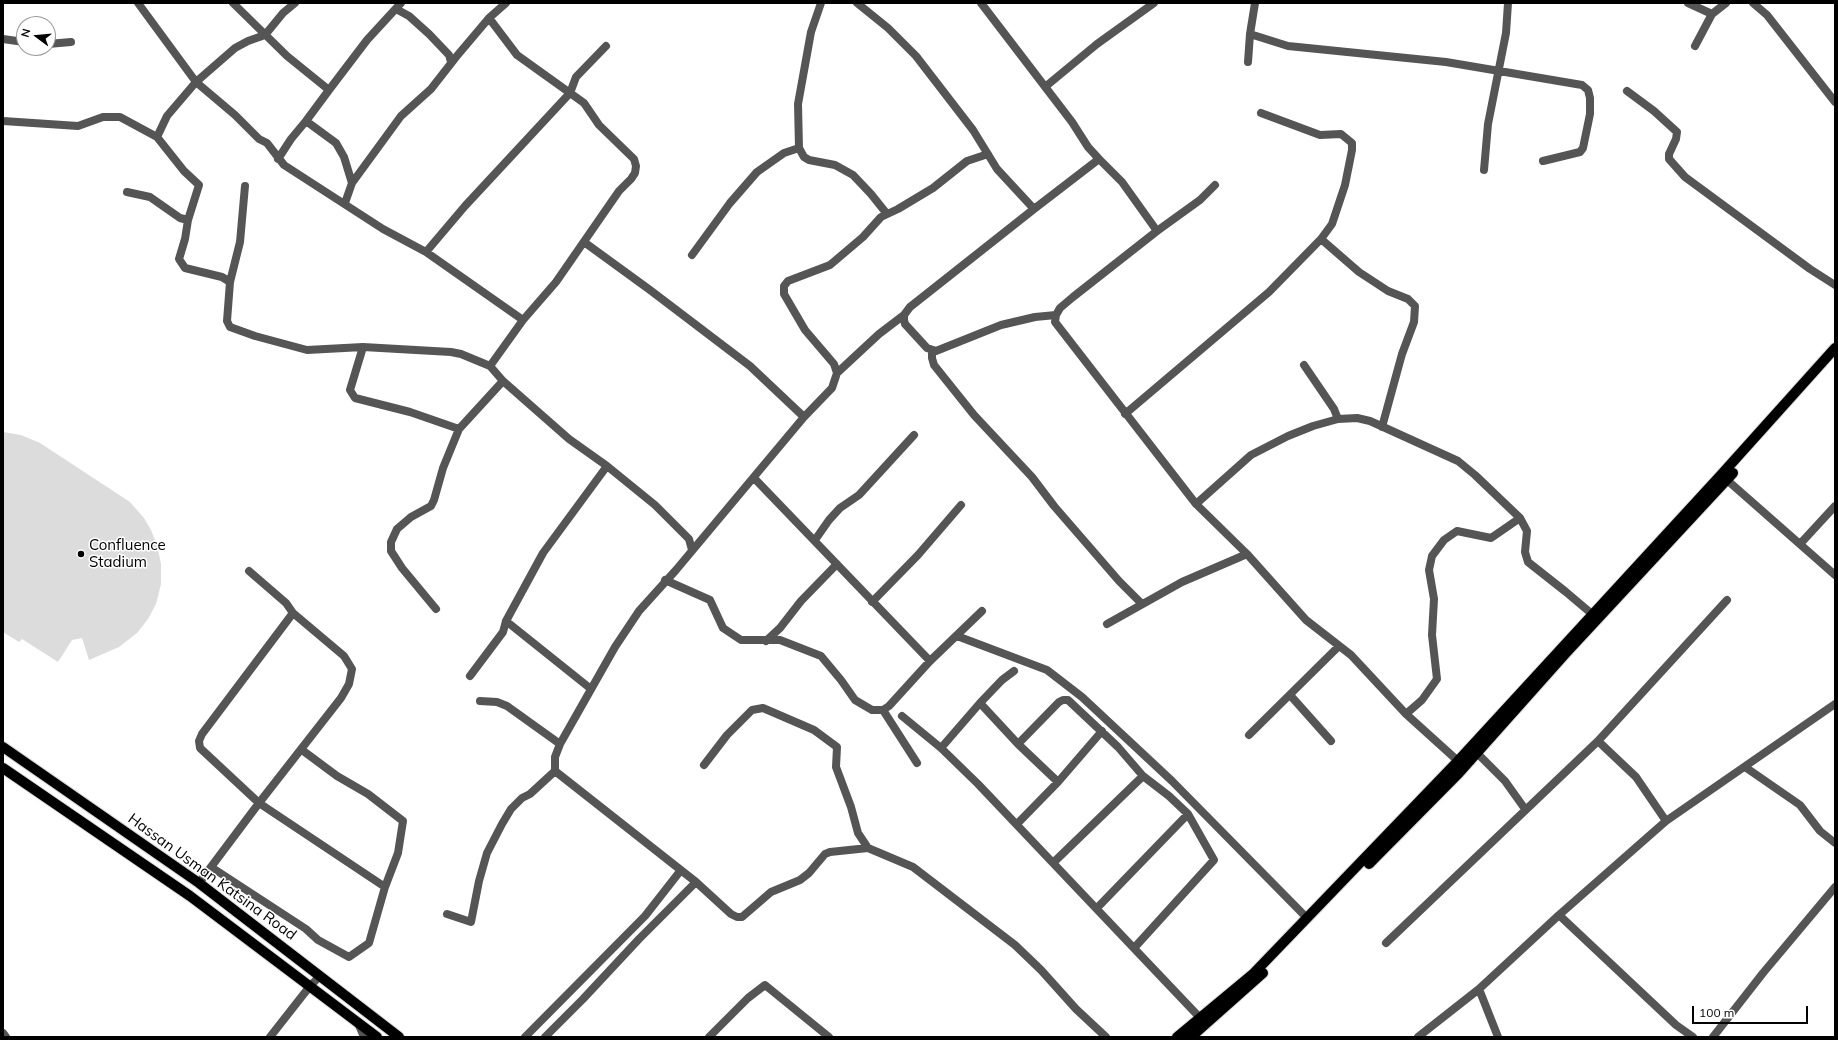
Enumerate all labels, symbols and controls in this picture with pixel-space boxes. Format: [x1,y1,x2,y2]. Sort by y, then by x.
north arrow [16,16,56,56]
text: N [18,27,33,39]
place label: Confluence Stadium [89,536,166,571]
marker: Confluence Stadium [76,549,86,559]
street label: Hassan Usman Katsina Road [124,810,300,944]
scale bar [1694,998,1810,1024]
text: 100 m [1699,1005,1734,1020]

